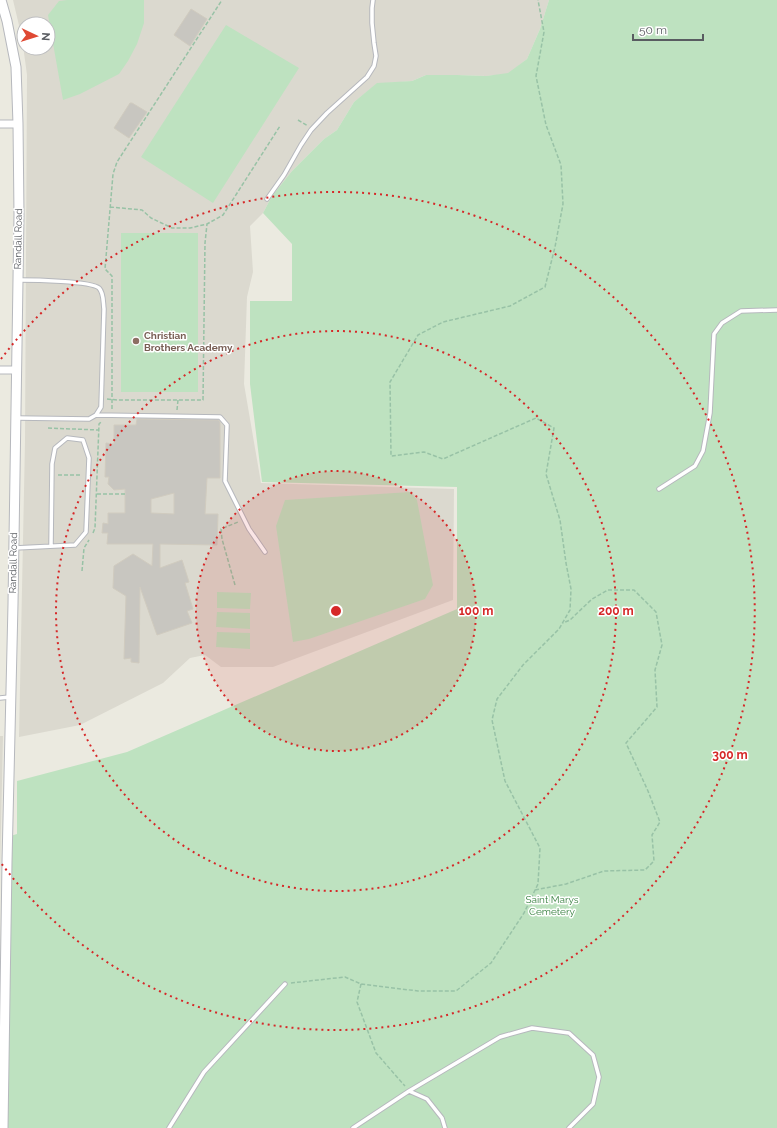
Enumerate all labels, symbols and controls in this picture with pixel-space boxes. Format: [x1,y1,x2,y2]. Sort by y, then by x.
north arrow [16,16,56,56]
scale bar [633,16,703,42]
text: 50 m [639,23,667,37]
text: N [39,32,52,41]
street label: Randall Road [12,208,24,270]
place label: Christian Brothers Academy [144,330,233,353]
marker: Christian Brothers Academy [131,336,141,346]
street label: Randall Road [7,532,19,594]
centre of rings [329,604,343,618]
text: 100 m [459,604,493,618]
text: 200 m [598,604,634,618]
text: 300 m [712,748,748,762]
park label: Saint Marys Cemetery [525,894,579,917]

